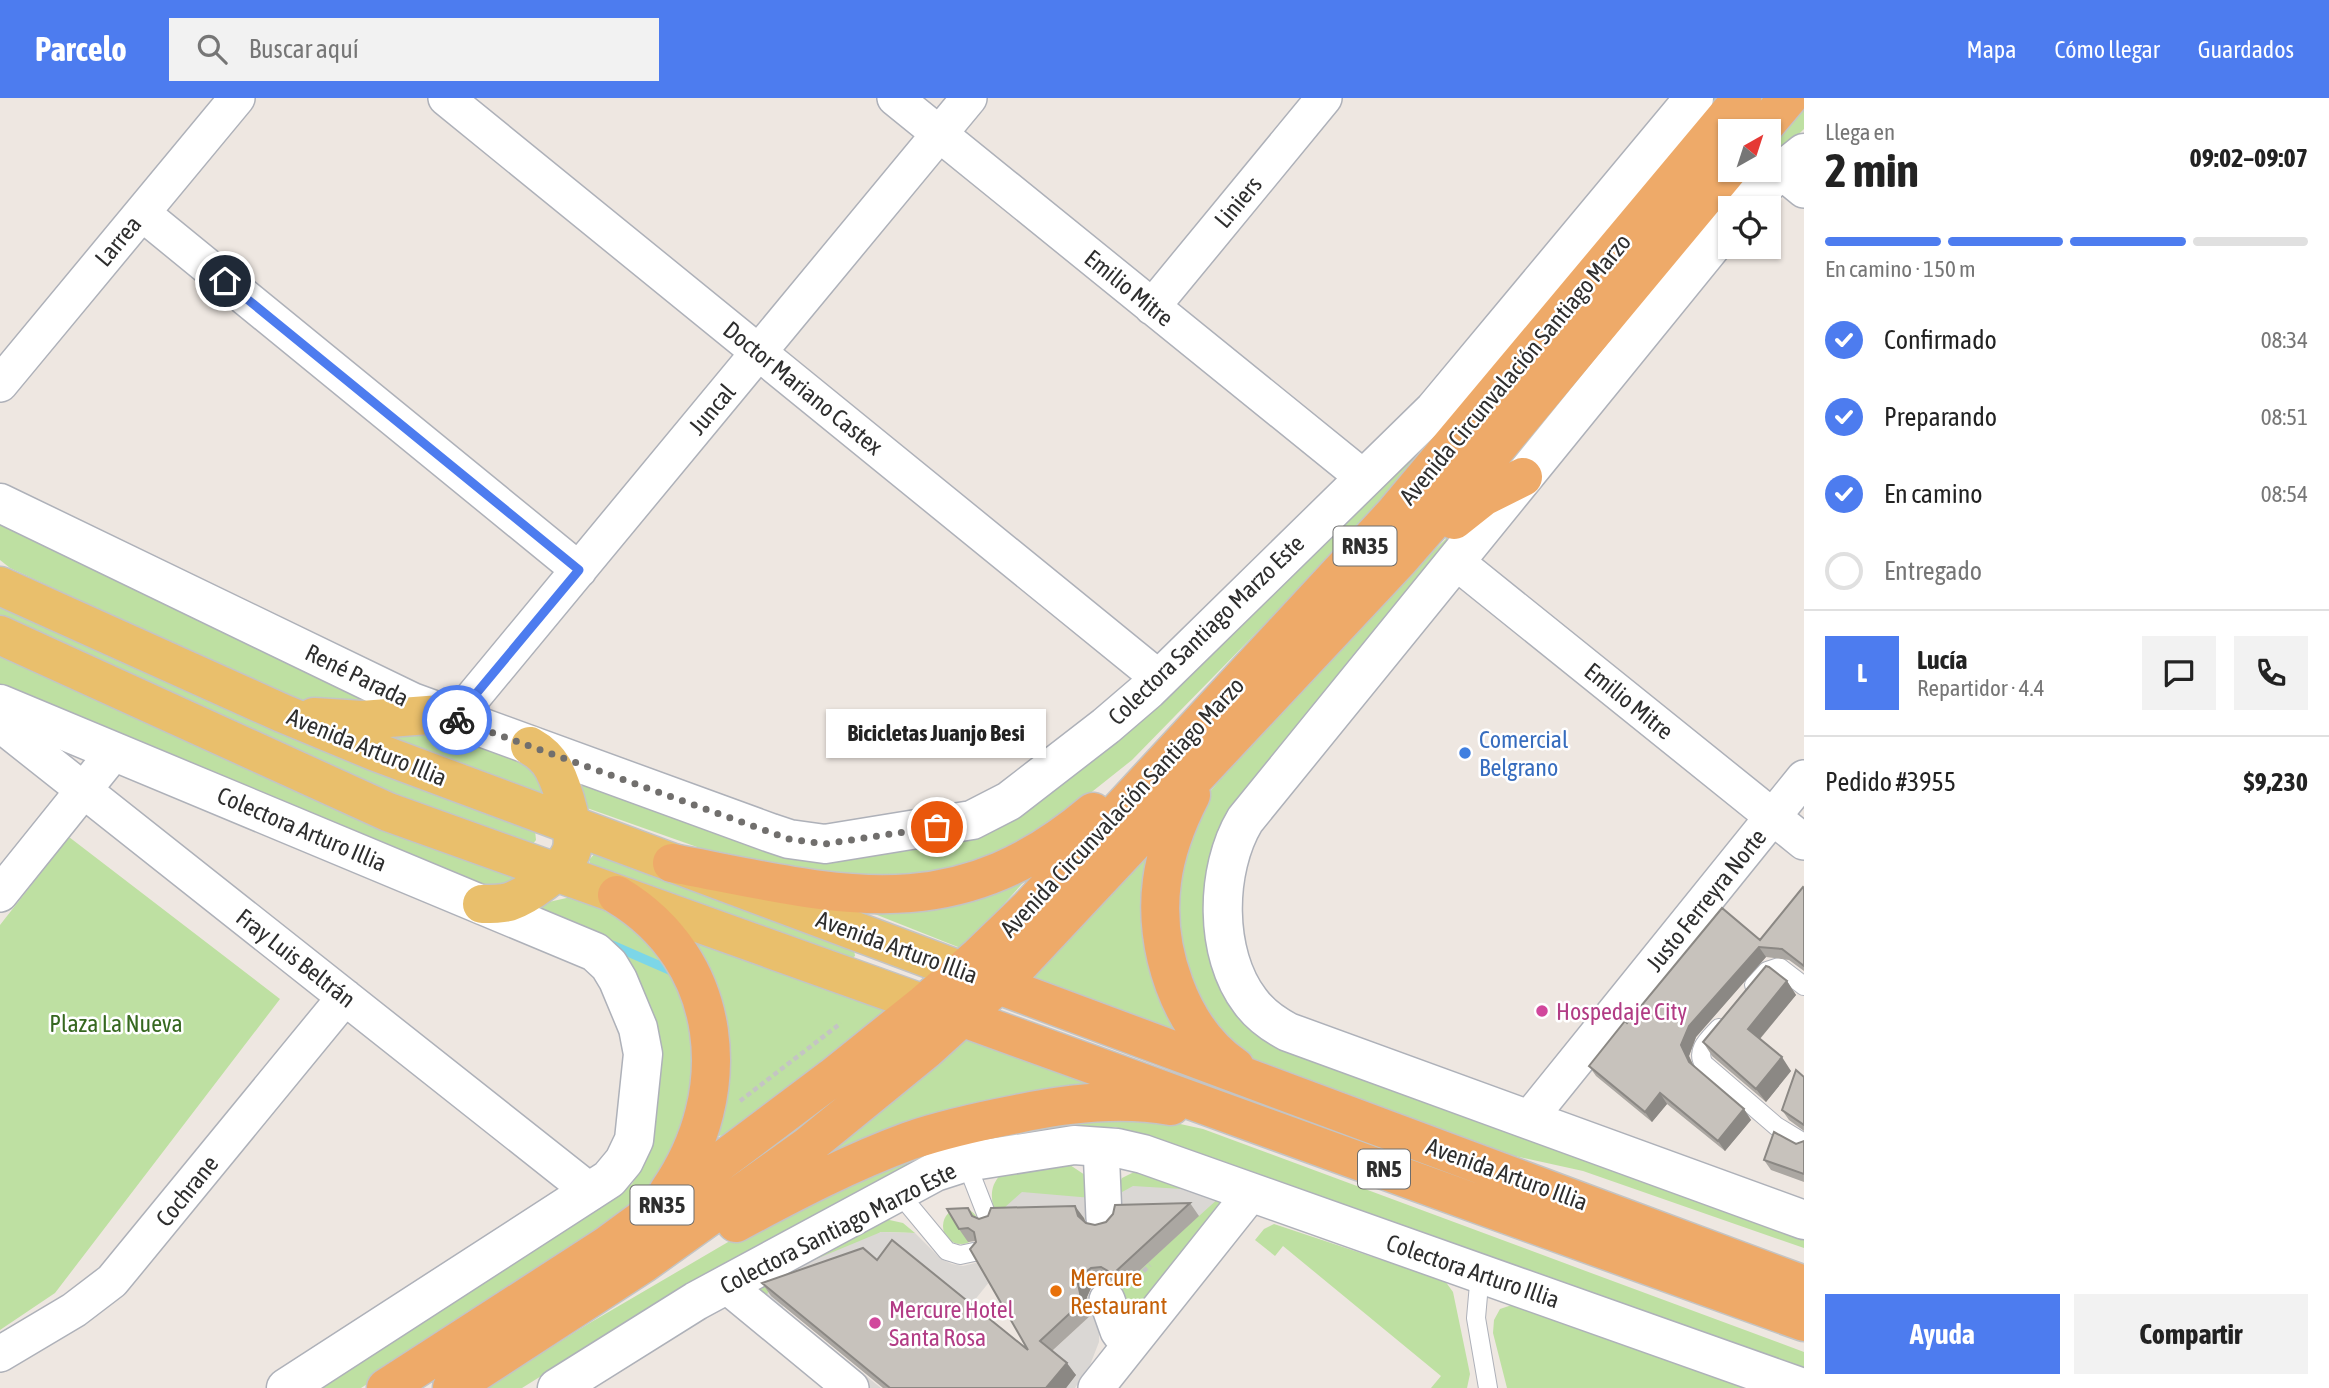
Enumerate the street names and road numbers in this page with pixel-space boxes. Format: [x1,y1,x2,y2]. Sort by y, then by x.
street label: Liniers [1209,171,1267,233]
street label: Larrea [89,211,147,271]
street label: Avenida Circunvalación Santiago Marzo [1394,228,1636,510]
street label: Emilio Mitre [1079,244,1179,332]
street label: Doctor Mariano Castex [718,316,888,461]
street label: Juncal [683,378,741,440]
road number: RN35 [1334,526,1396,566]
street label: Colectora Santiago Marzo Este [1103,530,1309,730]
street label: René Parada [301,638,413,712]
street label: Emilio Mitre [1579,657,1679,745]
street label: Avenida Circunvalación Santiago Marzo [995,672,1249,942]
street label: Avenida Arturo Illia [283,703,451,791]
street label: Colectora Arturo Illia [213,781,391,877]
street label: Justo Ferreyra Norte [1641,824,1771,976]
street label: Fray Luis Beltrán [231,903,361,1013]
street label: Avenida Arturo Illia [813,905,981,989]
street label: Avenida Arturo Illia [1423,1132,1591,1216]
street label: Cochrane [150,1150,224,1232]
road number: RN5 [1358,1150,1410,1188]
street label: Colectora Santiago Marzo Este [715,1157,961,1299]
road number: RN35 [630,1186,694,1224]
street label: Colectora Arturo Illia [1383,1229,1563,1313]

